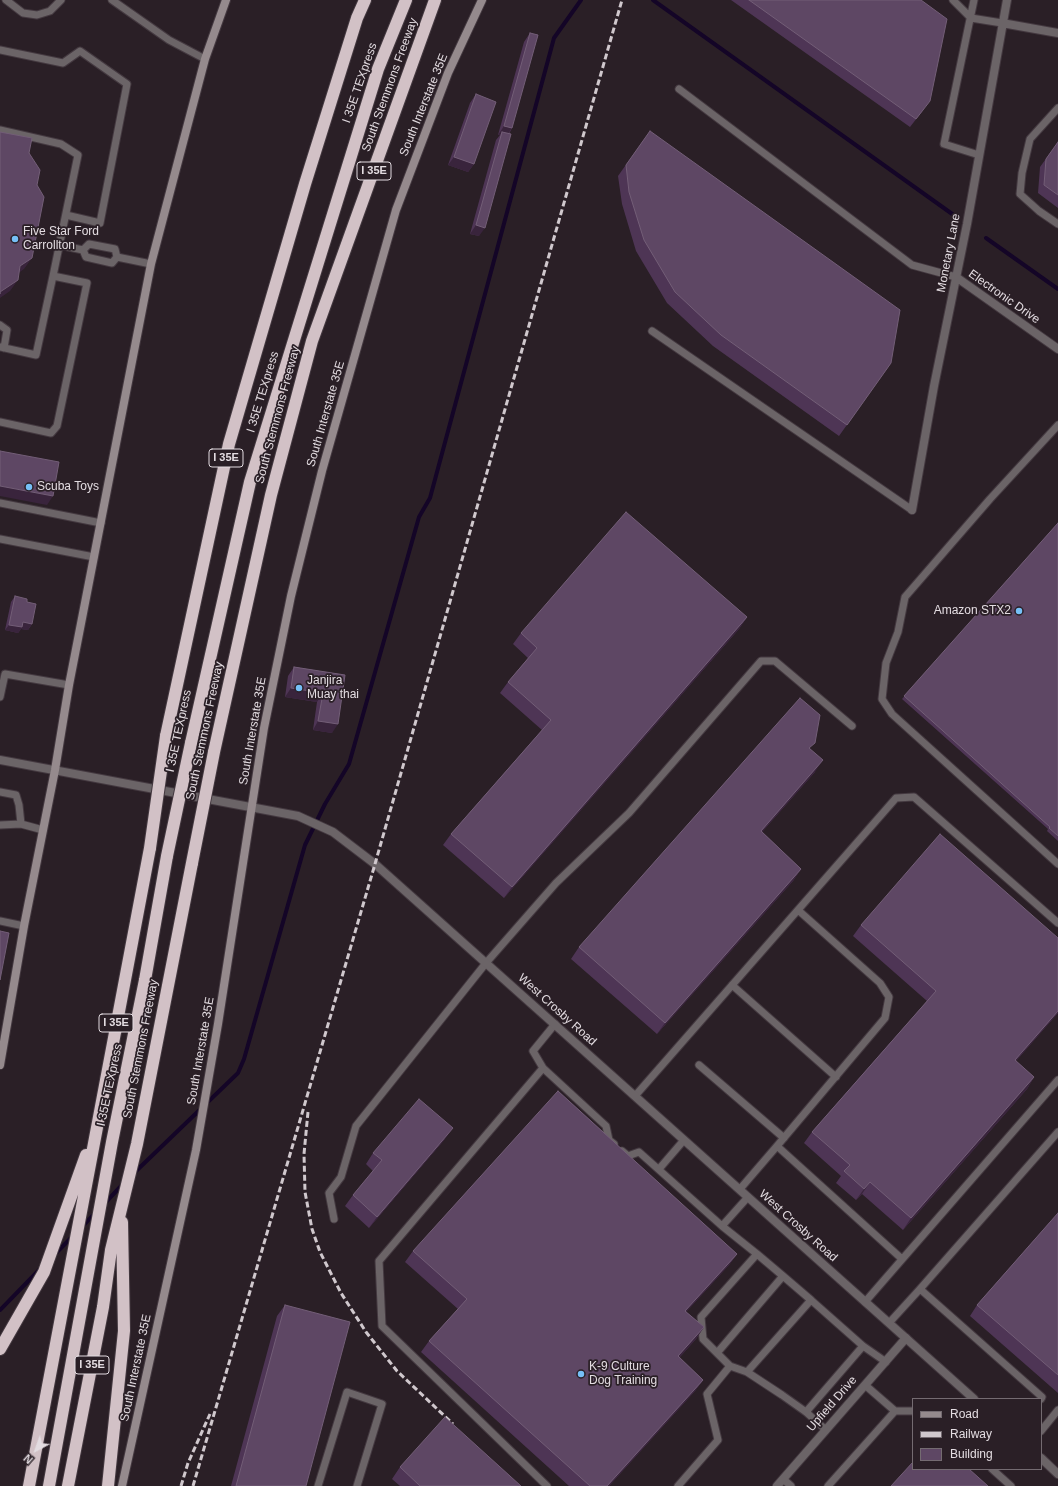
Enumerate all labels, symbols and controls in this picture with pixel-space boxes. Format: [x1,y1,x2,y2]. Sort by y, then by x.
street label: South Stemmons Freeway [359,16,421,154]
street label: I 35E TEXpress [340,41,380,125]
street label: South Interstate 35E [397,52,451,158]
road number: I 35E [357,162,391,180]
street label: Monetary Lane [934,212,964,294]
place label: Five Star Ford Carrollton [23,225,99,253]
marker: Five Star Ford Carrollton [10,234,20,244]
street label: Electronic Drive [965,267,1043,327]
street label: South Stemmons Freeway [253,345,303,485]
street label: I 35E TEXpress [244,350,282,434]
street label: South Interstate 35E [304,359,348,469]
road number: I 35E [209,449,243,467]
place label: Scuba Toys [37,480,99,494]
marker: Scuba Toys [24,482,34,492]
place label: Amazon STX2 [934,604,1011,618]
marker: Amazon STX2 [1014,606,1024,616]
street label: South Stemmons Freeway [183,660,227,802]
place label: Janjira Muay thai [307,674,359,702]
street label: South Interstate 35E [236,676,270,786]
marker: Janjira Muay thai [294,683,304,693]
street label: I 35E TEXpress [163,688,195,774]
street label: West Crosby Road [515,971,599,1049]
street label: South Stemmons Freeway [120,978,162,1120]
street label: South Interstate 35E [184,996,218,1106]
road number: I 35E [99,1014,133,1032]
street label: I 35E TEXpress [94,1042,126,1128]
street label: West Crosby Road [756,1187,840,1265]
street label: South Interstate 35E [118,1313,154,1423]
road number: I 35E [75,1356,109,1374]
place label: K-9 Culture Dog Training [589,1360,657,1388]
marker: K-9 Culture Dog Training [576,1369,586,1379]
street label: Upfield Drive [804,1373,860,1435]
legend [912,1398,1042,1470]
text: Road [950,1407,979,1421]
text: Railway [950,1427,992,1441]
north arrow [16,1430,56,1470]
text: Building [950,1447,993,1461]
text: N [21,1452,35,1466]

